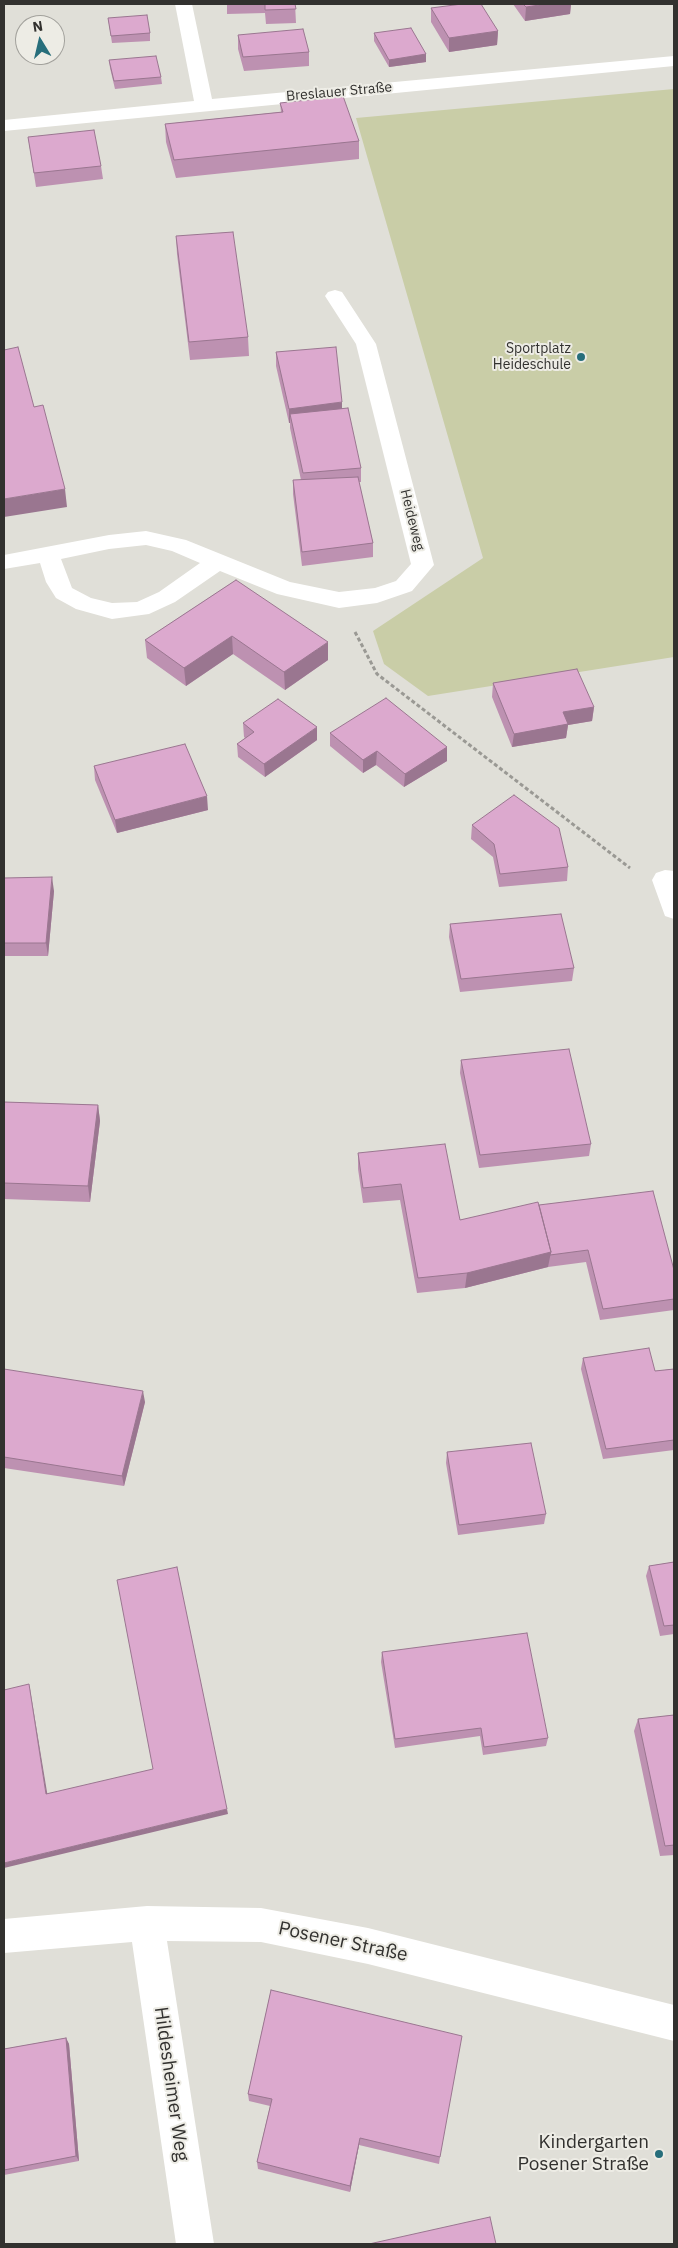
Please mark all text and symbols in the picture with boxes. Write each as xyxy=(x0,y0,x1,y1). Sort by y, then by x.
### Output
north arrow xyxy=(15,15,65,65)
text: N xyxy=(31,16,44,36)
street label: Breslauer Straße xyxy=(285,79,393,105)
place label: Sportplatz Heideschule xyxy=(493,341,571,374)
marker: Sportplatz Heideschule xyxy=(575,351,587,363)
street label: Heideweg xyxy=(396,488,428,552)
street label: Posener Straße xyxy=(276,1917,410,1967)
street label: Hildesheimer Weg xyxy=(149,2005,193,2163)
place label: Kindergarten Posener Straße xyxy=(518,2132,649,2176)
marker: Kindergarten Posener Straße xyxy=(653,2148,665,2160)

